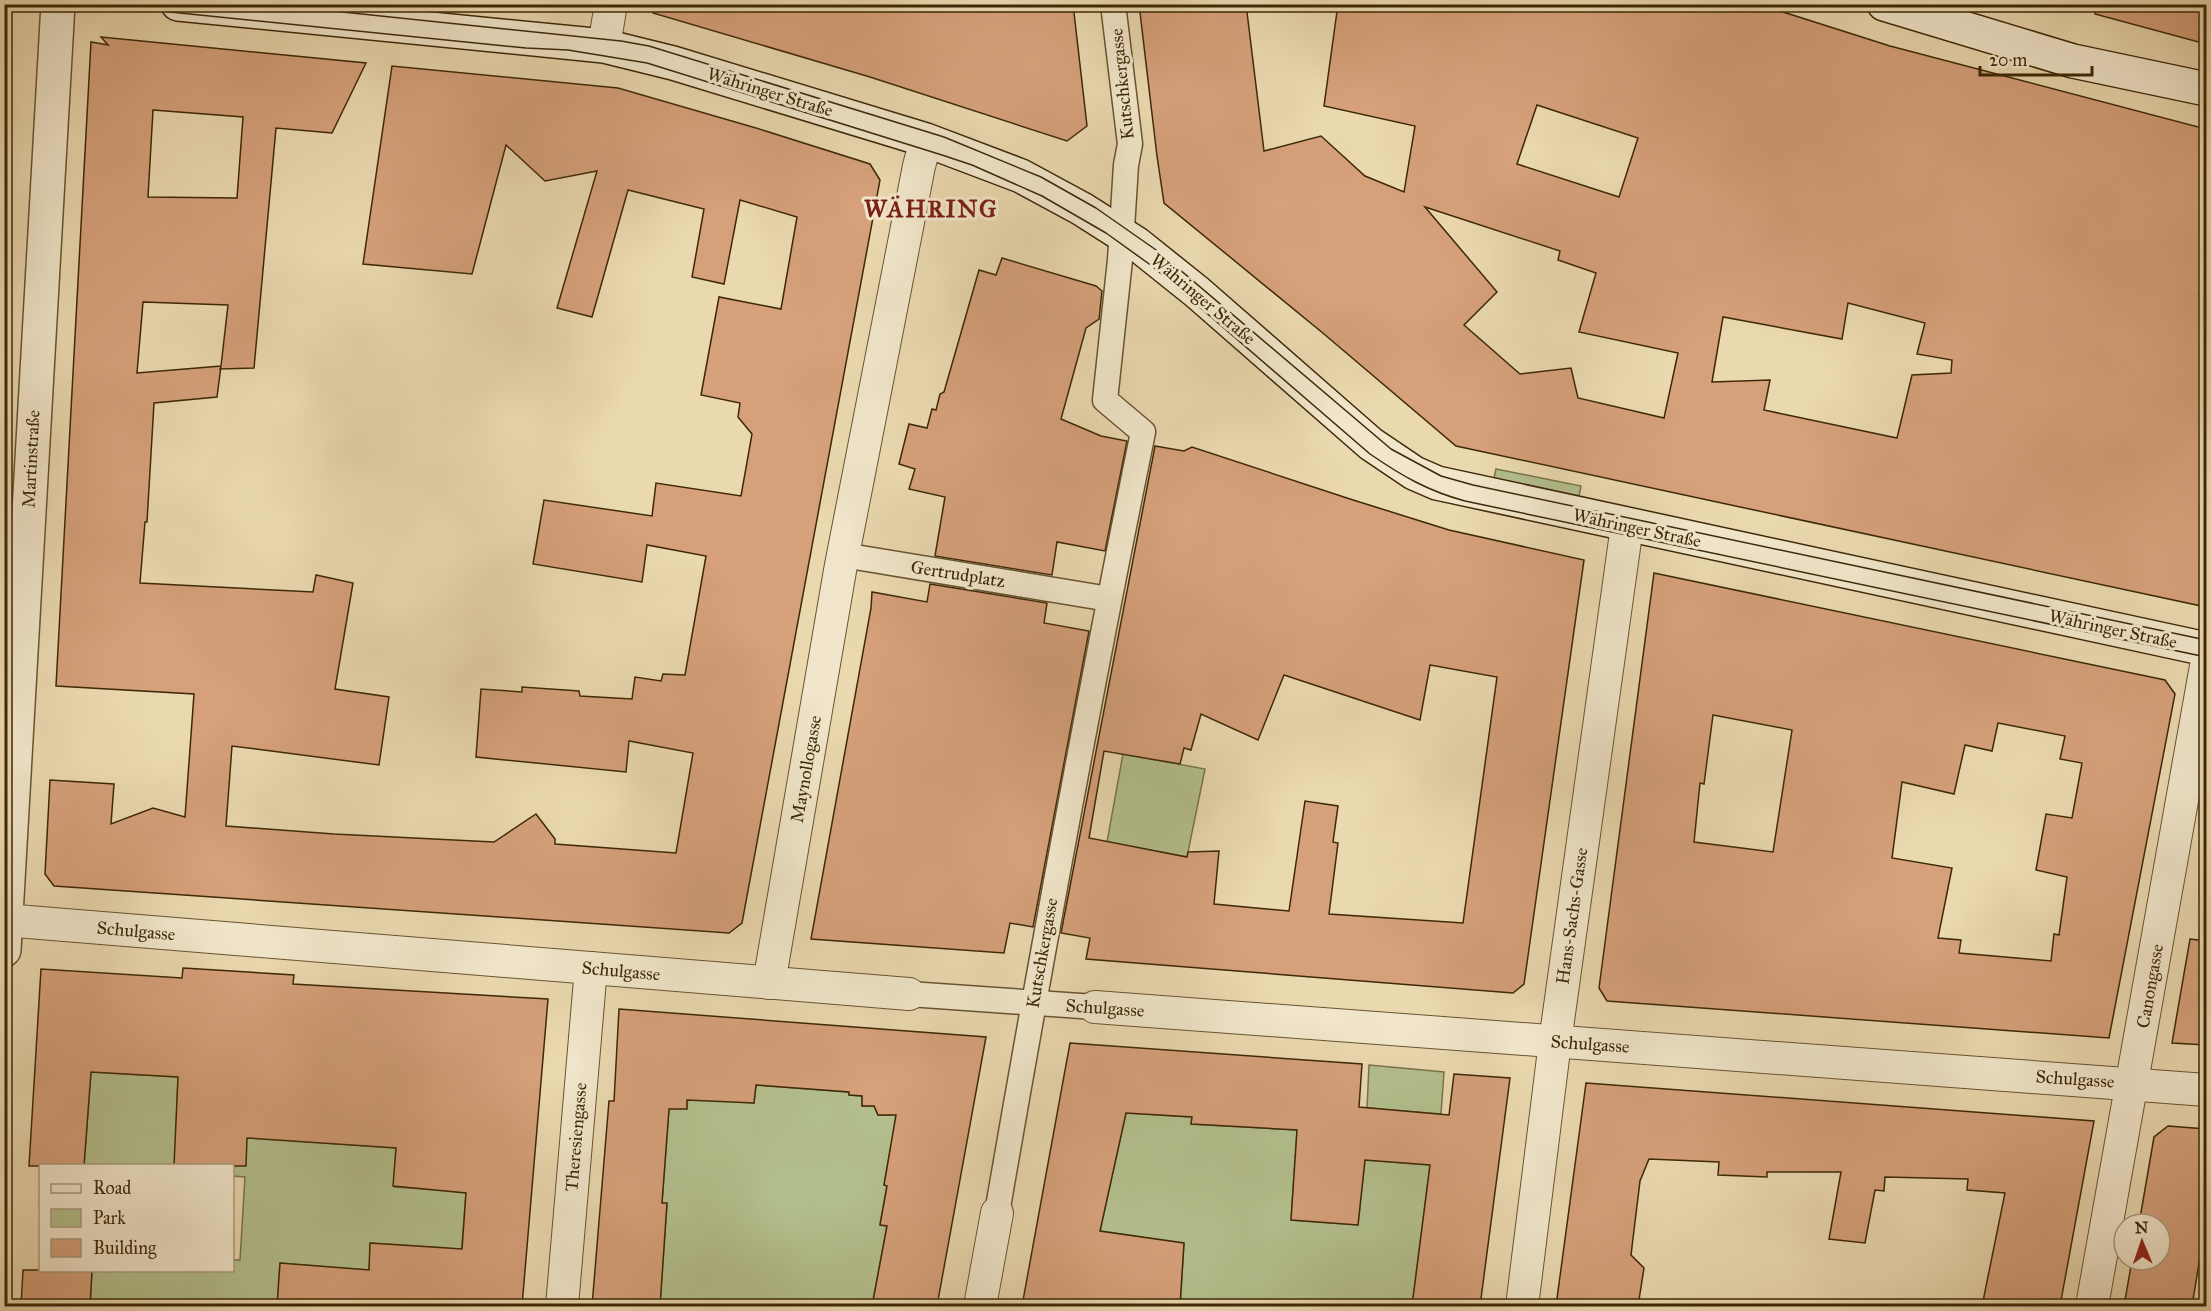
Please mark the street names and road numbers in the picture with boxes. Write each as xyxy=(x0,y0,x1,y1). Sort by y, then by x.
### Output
street label: Kutschkergasse xyxy=(1105,27,1140,141)
street label: Währinger Straße xyxy=(704,62,836,123)
street label: Währinger Straße xyxy=(1145,249,1260,350)
street label: Martinstraße xyxy=(17,409,45,509)
street label: Währinger Straße xyxy=(1571,504,1703,553)
street label: Gertrudplatz xyxy=(909,556,1007,592)
street label: Währinger Straße xyxy=(2047,605,2179,654)
street label: Maynollogasse xyxy=(786,714,827,825)
street label: Hans-Sachs-Gasse xyxy=(1552,846,1592,986)
street label: Kutschkergasse xyxy=(1021,896,1064,1010)
street label: Schulgasse xyxy=(96,917,176,946)
street label: Canongasse xyxy=(2132,942,2169,1030)
street label: Schulgasse xyxy=(581,957,661,986)
street label: Schulgasse xyxy=(1065,994,1145,1023)
street label: Schulgasse xyxy=(1550,1030,1630,1059)
street label: Schulgasse xyxy=(2035,1065,2115,1094)
street label: Theresiengasse xyxy=(560,1082,593,1192)

